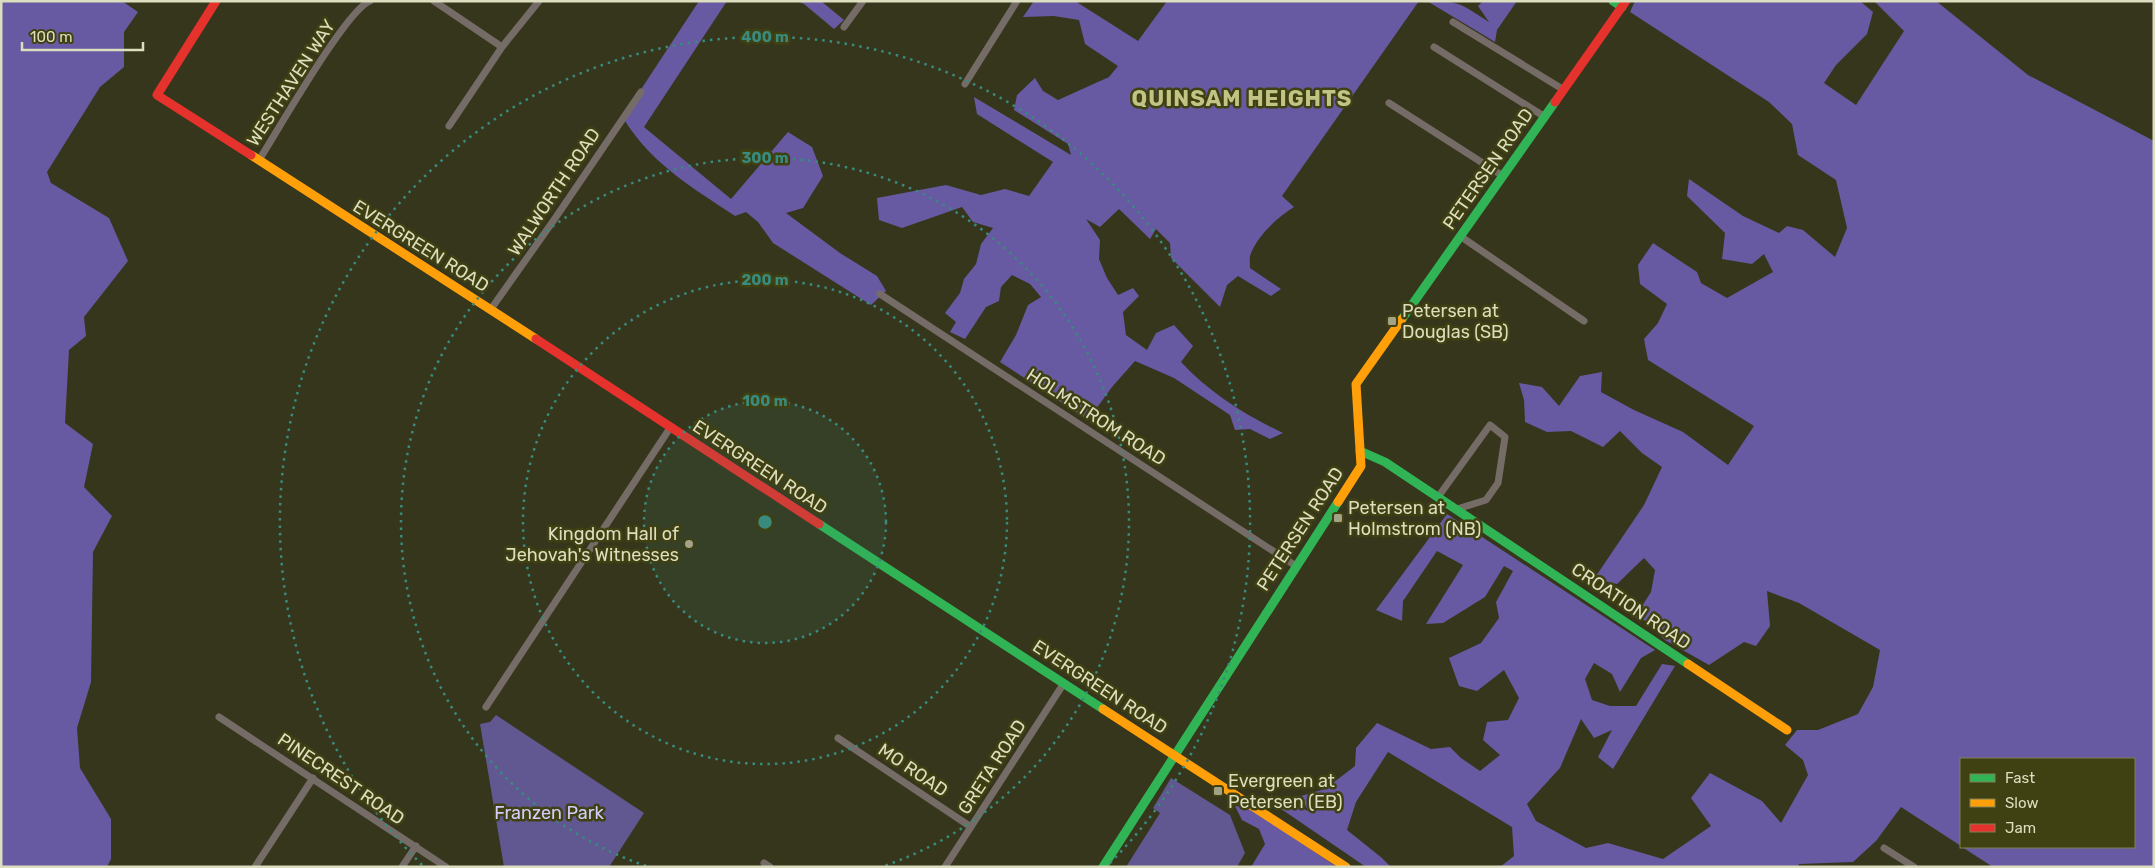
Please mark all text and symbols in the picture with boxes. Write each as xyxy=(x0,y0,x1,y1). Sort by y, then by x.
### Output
street label: WESTHAVEN WAY xyxy=(242,15,340,150)
scale bar xyxy=(22,20,144,52)
text: 100 m xyxy=(30,28,72,46)
text: 400 m xyxy=(741,28,789,46)
district label: QUINSAM HEIGHTS xyxy=(1132,85,1352,112)
street label: PETERSEN ROAD xyxy=(1438,104,1538,234)
street label: WALWORTH ROAD xyxy=(503,124,605,260)
text: 300 m xyxy=(741,149,789,167)
street label: EVERGREEN ROAD xyxy=(349,195,493,297)
text: 200 m xyxy=(741,271,789,289)
place label: Petersen at Douglas (SB) xyxy=(1402,300,1509,343)
marker: Petersen at Douglas (SB) xyxy=(1386,315,1398,327)
street label: HOLMSTROM ROAD xyxy=(1022,364,1170,470)
text: 100 m xyxy=(743,392,787,410)
street label: EVERGREEN ROAD xyxy=(689,415,831,519)
street label: PETERSEN ROAD xyxy=(1252,463,1348,595)
place label: Petersen at Holmstrom (NB) xyxy=(1348,497,1481,540)
marker: Petersen at Holmstrom (NB) xyxy=(1332,512,1344,524)
centre of rings xyxy=(756,513,774,531)
place label: Kingdom Hall of Jehovah's Witnesses xyxy=(505,523,679,566)
marker: Kingdom Hall of Jehovah's Witnesses xyxy=(683,538,695,550)
street label: CROATION ROAD xyxy=(1567,558,1695,654)
street label: EVERGREEN ROAD xyxy=(1029,635,1171,739)
street label: GRETA ROAD xyxy=(953,716,1031,818)
street label: PINECREST ROAD xyxy=(273,728,409,830)
street label: MO ROAD xyxy=(874,739,952,801)
legend xyxy=(1960,758,2135,848)
text: Fast xyxy=(2005,769,2035,787)
place label: Evergreen at Petersen (EB) xyxy=(1228,770,1343,813)
marker: Evergreen at Petersen (EB) xyxy=(1212,785,1224,797)
text: Slow xyxy=(2005,794,2038,812)
park label: Franzen Park xyxy=(494,802,605,824)
text: Jam xyxy=(2005,819,2036,837)

